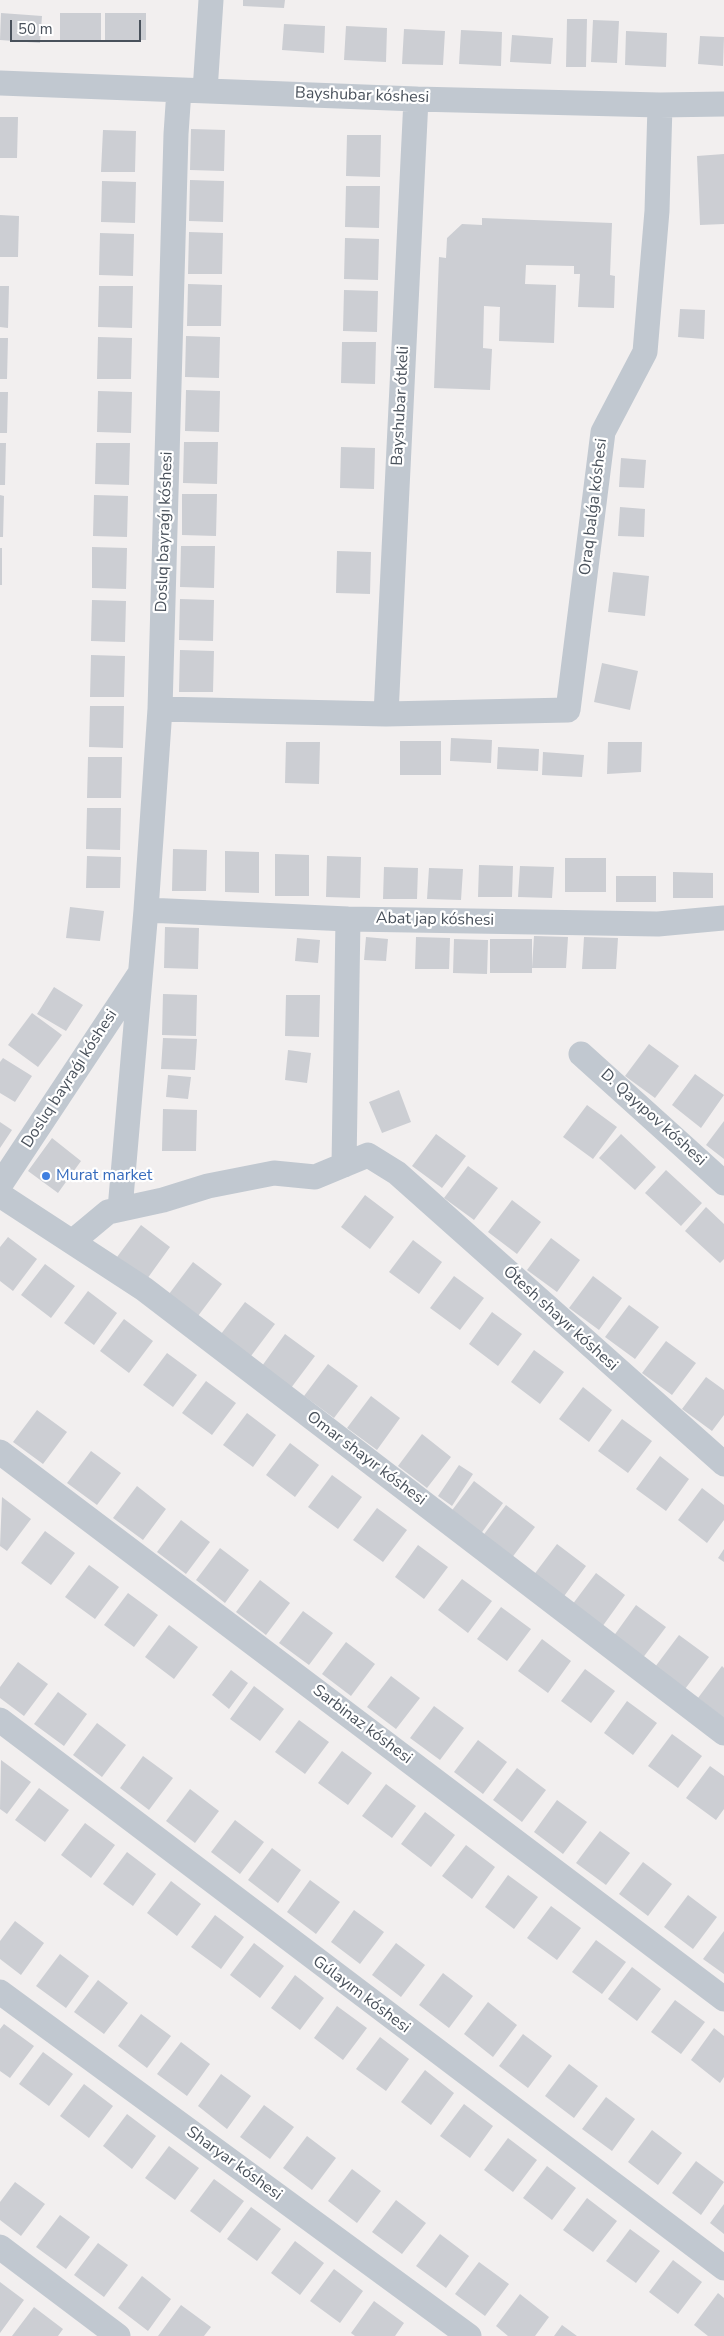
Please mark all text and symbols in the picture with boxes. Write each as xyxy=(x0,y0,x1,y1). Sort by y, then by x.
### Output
scale bar xyxy=(12,10,144,42)
text: 50 m xyxy=(18,19,53,39)
street label: Bayshubar kóshesi xyxy=(295,84,429,108)
street label: Bayshubar ótkeli xyxy=(388,346,414,466)
street label: Oraq balǵa kóshesi xyxy=(576,438,612,576)
street label: Doslıq bayraǵı kóshesi xyxy=(153,451,177,613)
street label: Abat jap kóshesi xyxy=(376,909,494,931)
street label: Doslıq bayraǵı kóshesi xyxy=(18,1006,122,1152)
street label: D. Qayıpov kóshesi xyxy=(596,1066,710,1170)
place label: Murat market xyxy=(56,1166,152,1186)
marker: Murat market xyxy=(40,1170,52,1182)
street label: Ótesh shayır kóshesi xyxy=(499,1262,621,1376)
street label: Omar shayır kóshesi xyxy=(302,1408,430,1510)
street label: Sarbinaz kóshesi xyxy=(308,1681,416,1769)
street label: Gúlayım kóshesi xyxy=(309,1952,413,2038)
street label: Sharyar kóshesi xyxy=(182,2123,286,2205)

